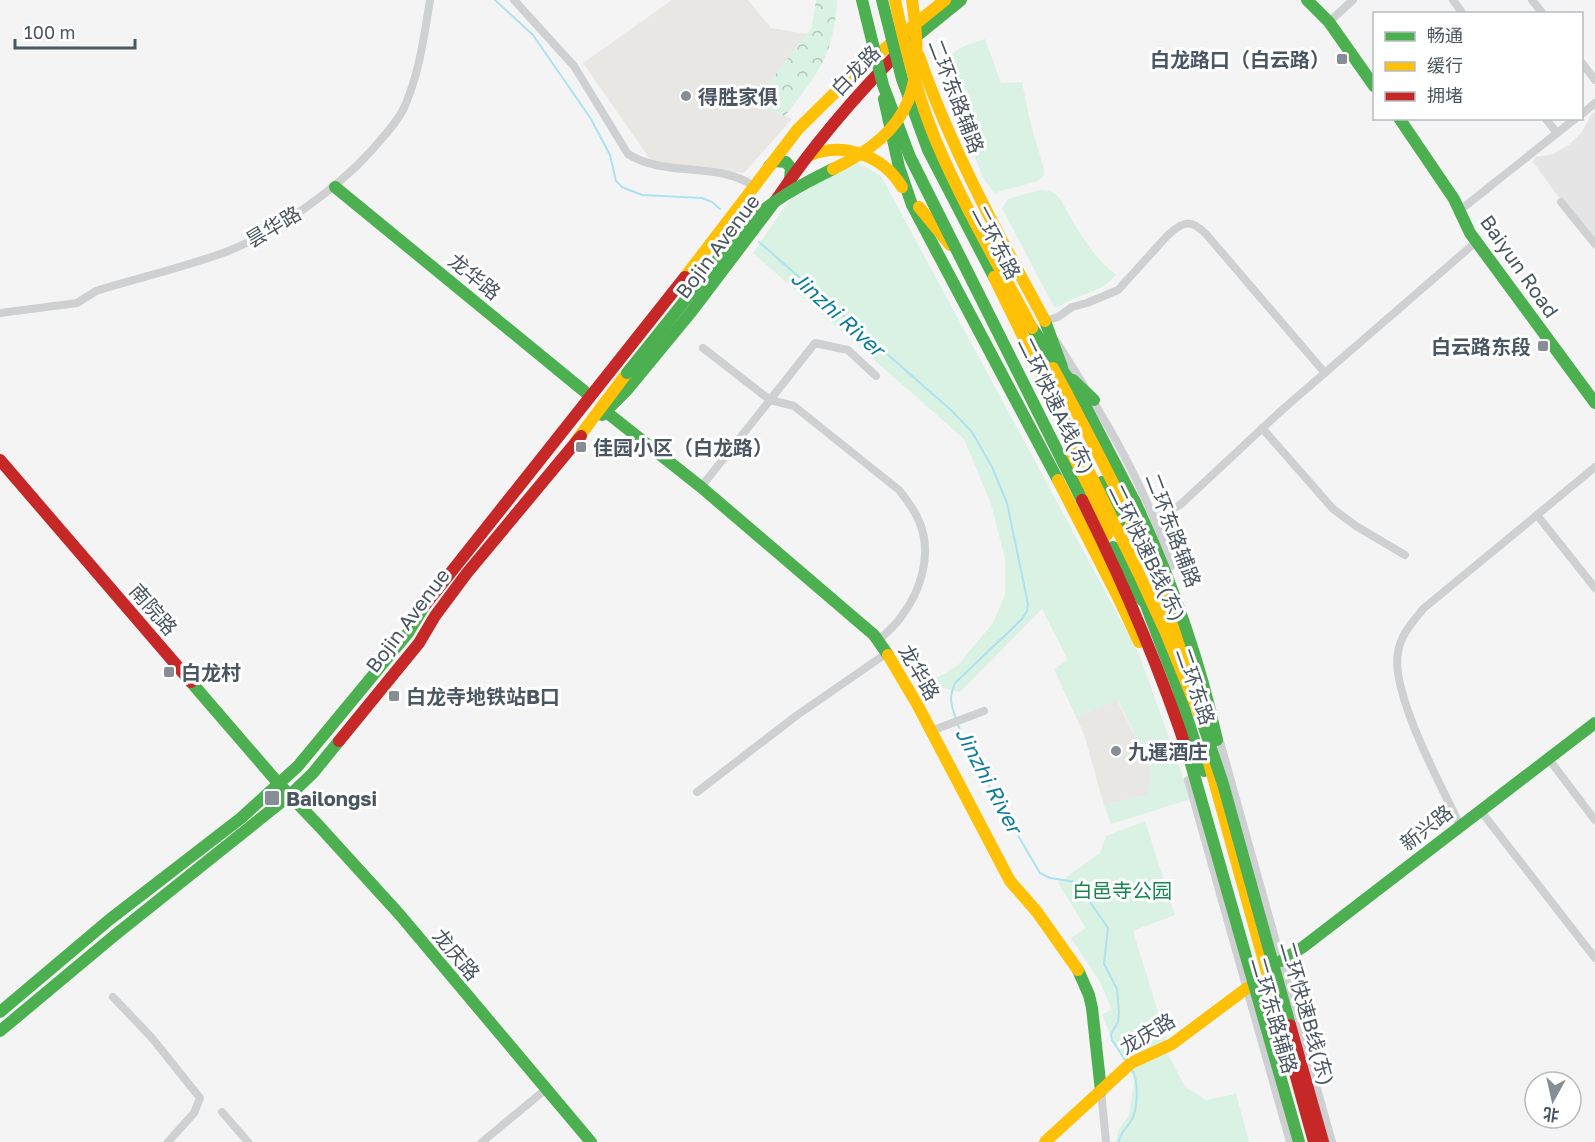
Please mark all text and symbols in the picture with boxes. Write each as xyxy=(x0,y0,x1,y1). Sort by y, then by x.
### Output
scale bar xyxy=(15,12,135,50)
legend xyxy=(1373,12,1583,120)
text: 100 m xyxy=(24,21,75,43)
text: 畅通 xyxy=(1427,24,1463,46)
street label: 二环东路辅路 xyxy=(924,36,990,156)
street label: 白龙路 xyxy=(826,40,884,100)
place label: 白龙路口（白云路） xyxy=(1150,47,1330,71)
marker: 白龙路口（白云路） xyxy=(1335,52,1349,66)
text: 缓行 xyxy=(1427,54,1463,76)
place label: 得胜家俱 xyxy=(698,84,778,108)
text: 拥堵 xyxy=(1427,84,1463,106)
marker: 得胜家俱 xyxy=(679,89,693,103)
street label: Bojin Avenue xyxy=(670,189,764,303)
street label: 昙华路 xyxy=(241,200,305,252)
street label: 二环东路 xyxy=(968,201,1026,283)
street label: Baiyun Road xyxy=(1476,210,1564,322)
street label: 龙华路 xyxy=(444,248,506,304)
water label: Jinzhi River xyxy=(786,264,892,363)
street label: 二环快速A线(东) xyxy=(1014,333,1100,477)
place label: 白云路东段 xyxy=(1431,334,1531,358)
marker: 白云路东段 xyxy=(1536,339,1550,353)
place label: 佳园小区（白龙路） xyxy=(593,435,773,459)
marker: 佳园小区（白龙路） xyxy=(574,440,588,454)
street label: 二环东路辅路 xyxy=(1141,470,1207,590)
street label: 二环快速B线(东) xyxy=(1105,480,1191,624)
street label: Bojin Avenue xyxy=(360,563,454,677)
street label: 南院路 xyxy=(125,578,183,640)
street label: 龙华路 xyxy=(895,640,945,704)
street label: 二环东路 xyxy=(1172,644,1220,728)
place label: 白龙村 xyxy=(181,660,241,684)
marker: 白龙村 xyxy=(162,665,176,679)
place label: 白龙寺地铁站B口 xyxy=(406,684,560,708)
marker: 白龙寺地铁站B口 xyxy=(387,689,401,703)
water label: Jinzhi River xyxy=(950,723,1029,840)
place label: 九暹酒庄 xyxy=(1128,739,1208,763)
marker: 九暹酒庄 xyxy=(1109,744,1123,758)
place label: Bailongsi xyxy=(286,786,377,810)
marker: Bailongsi xyxy=(263,789,281,807)
street label: 新兴路 xyxy=(1395,799,1457,855)
park label: 白邑寺公园 xyxy=(1072,878,1172,902)
street label: 龙庆路 xyxy=(429,923,485,985)
street label: 二环快速B线(东) xyxy=(1276,938,1340,1088)
street label: 二环东路辅路 xyxy=(1247,954,1303,1076)
street label: 龙庆路 xyxy=(1115,1007,1179,1059)
north arrow xyxy=(1523,1070,1583,1130)
text: 北 xyxy=(1542,1104,1560,1126)

